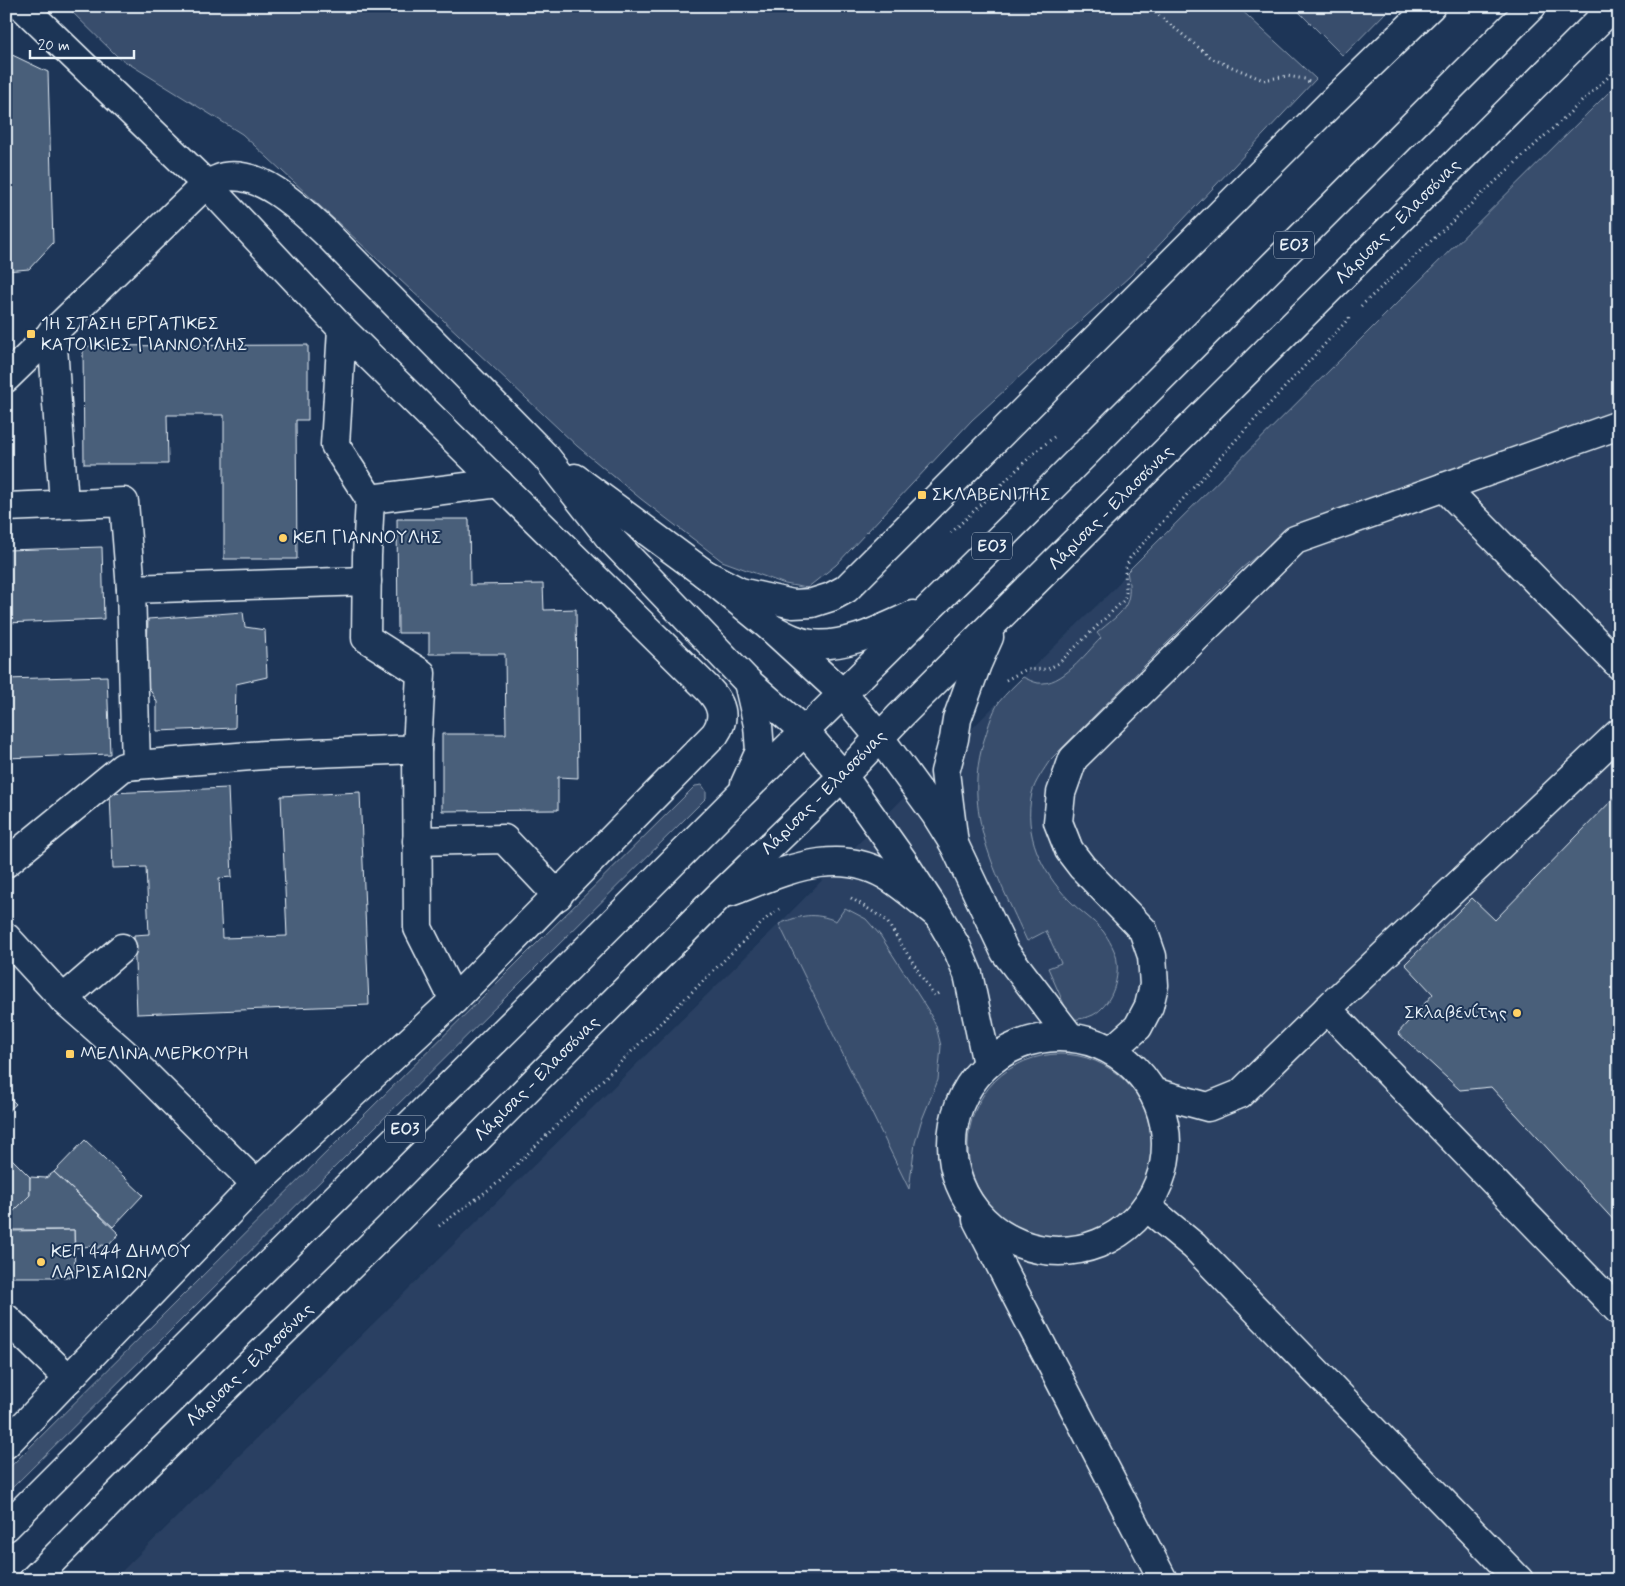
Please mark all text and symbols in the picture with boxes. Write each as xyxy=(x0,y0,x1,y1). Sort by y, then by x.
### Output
scale bar xyxy=(30,28,134,60)
text: 20 m xyxy=(38,36,70,56)
street label: Λάρισας - Ελασσόνας xyxy=(1330,154,1466,290)
road number: ΕΟ3 xyxy=(1274,232,1314,258)
place label: 1Η ΣΤΑΣΗ ΕΡΓΑΤΙΚΕΣ ΚΑΤΟΙΚΙΕΣ ΓΙΑΝΝΟΥΛΗΣ xyxy=(41,312,248,357)
marker: 1Η ΣΤΑΣΗ ΕΡΓΑΤΙΚΕΣ ΚΑΤΟΙΚΙΕΣ ΓΙΑΝΝΟΥΛΗΣ xyxy=(25,328,37,340)
street label: Λάρισας - Ελασσόνας xyxy=(1043,440,1179,576)
place label: ΣΚΛΑΒΕΝΙΤΗΣ xyxy=(932,483,1051,507)
marker: ΣΚΛΑΒΕΝΙΤΗΣ xyxy=(916,489,928,501)
place label: ΚΕΠ ΓΙΑΝΝΟΥΛΗΣ xyxy=(293,526,442,550)
marker: ΚΕΠ ΓΙΑΝΝΟΥΛΗΣ xyxy=(277,532,289,544)
road number: ΕΟ3 xyxy=(972,532,1012,560)
street label: Λάρισας - Ελασσόνας xyxy=(756,725,892,861)
place label: Σκλαβενίτης xyxy=(1404,1001,1507,1025)
marker: Σκλαβενίτης xyxy=(1511,1007,1523,1019)
street label: Λάρισας - Ελασσόνας xyxy=(469,1011,605,1147)
place label: ΜΕΛΙΝΑ ΜΕΡΚΟΥΡΗ xyxy=(80,1042,249,1066)
marker: ΜΕΛΙΝΑ ΜΕΡΚΟΥΡΗ xyxy=(64,1048,76,1060)
road number: ΕΟ3 xyxy=(385,1116,425,1142)
place label: ΚΕΠ 444 ΔΗΜΟΥ ΛΑΡΙΣΑΙΩΝ xyxy=(51,1240,191,1285)
marker: ΚΕΠ 444 ΔΗΜΟΥ ΛΑΡΙΣΑΙΩΝ xyxy=(35,1256,47,1268)
street label: Λάρισας - Ελασσόνας xyxy=(181,1298,319,1432)

